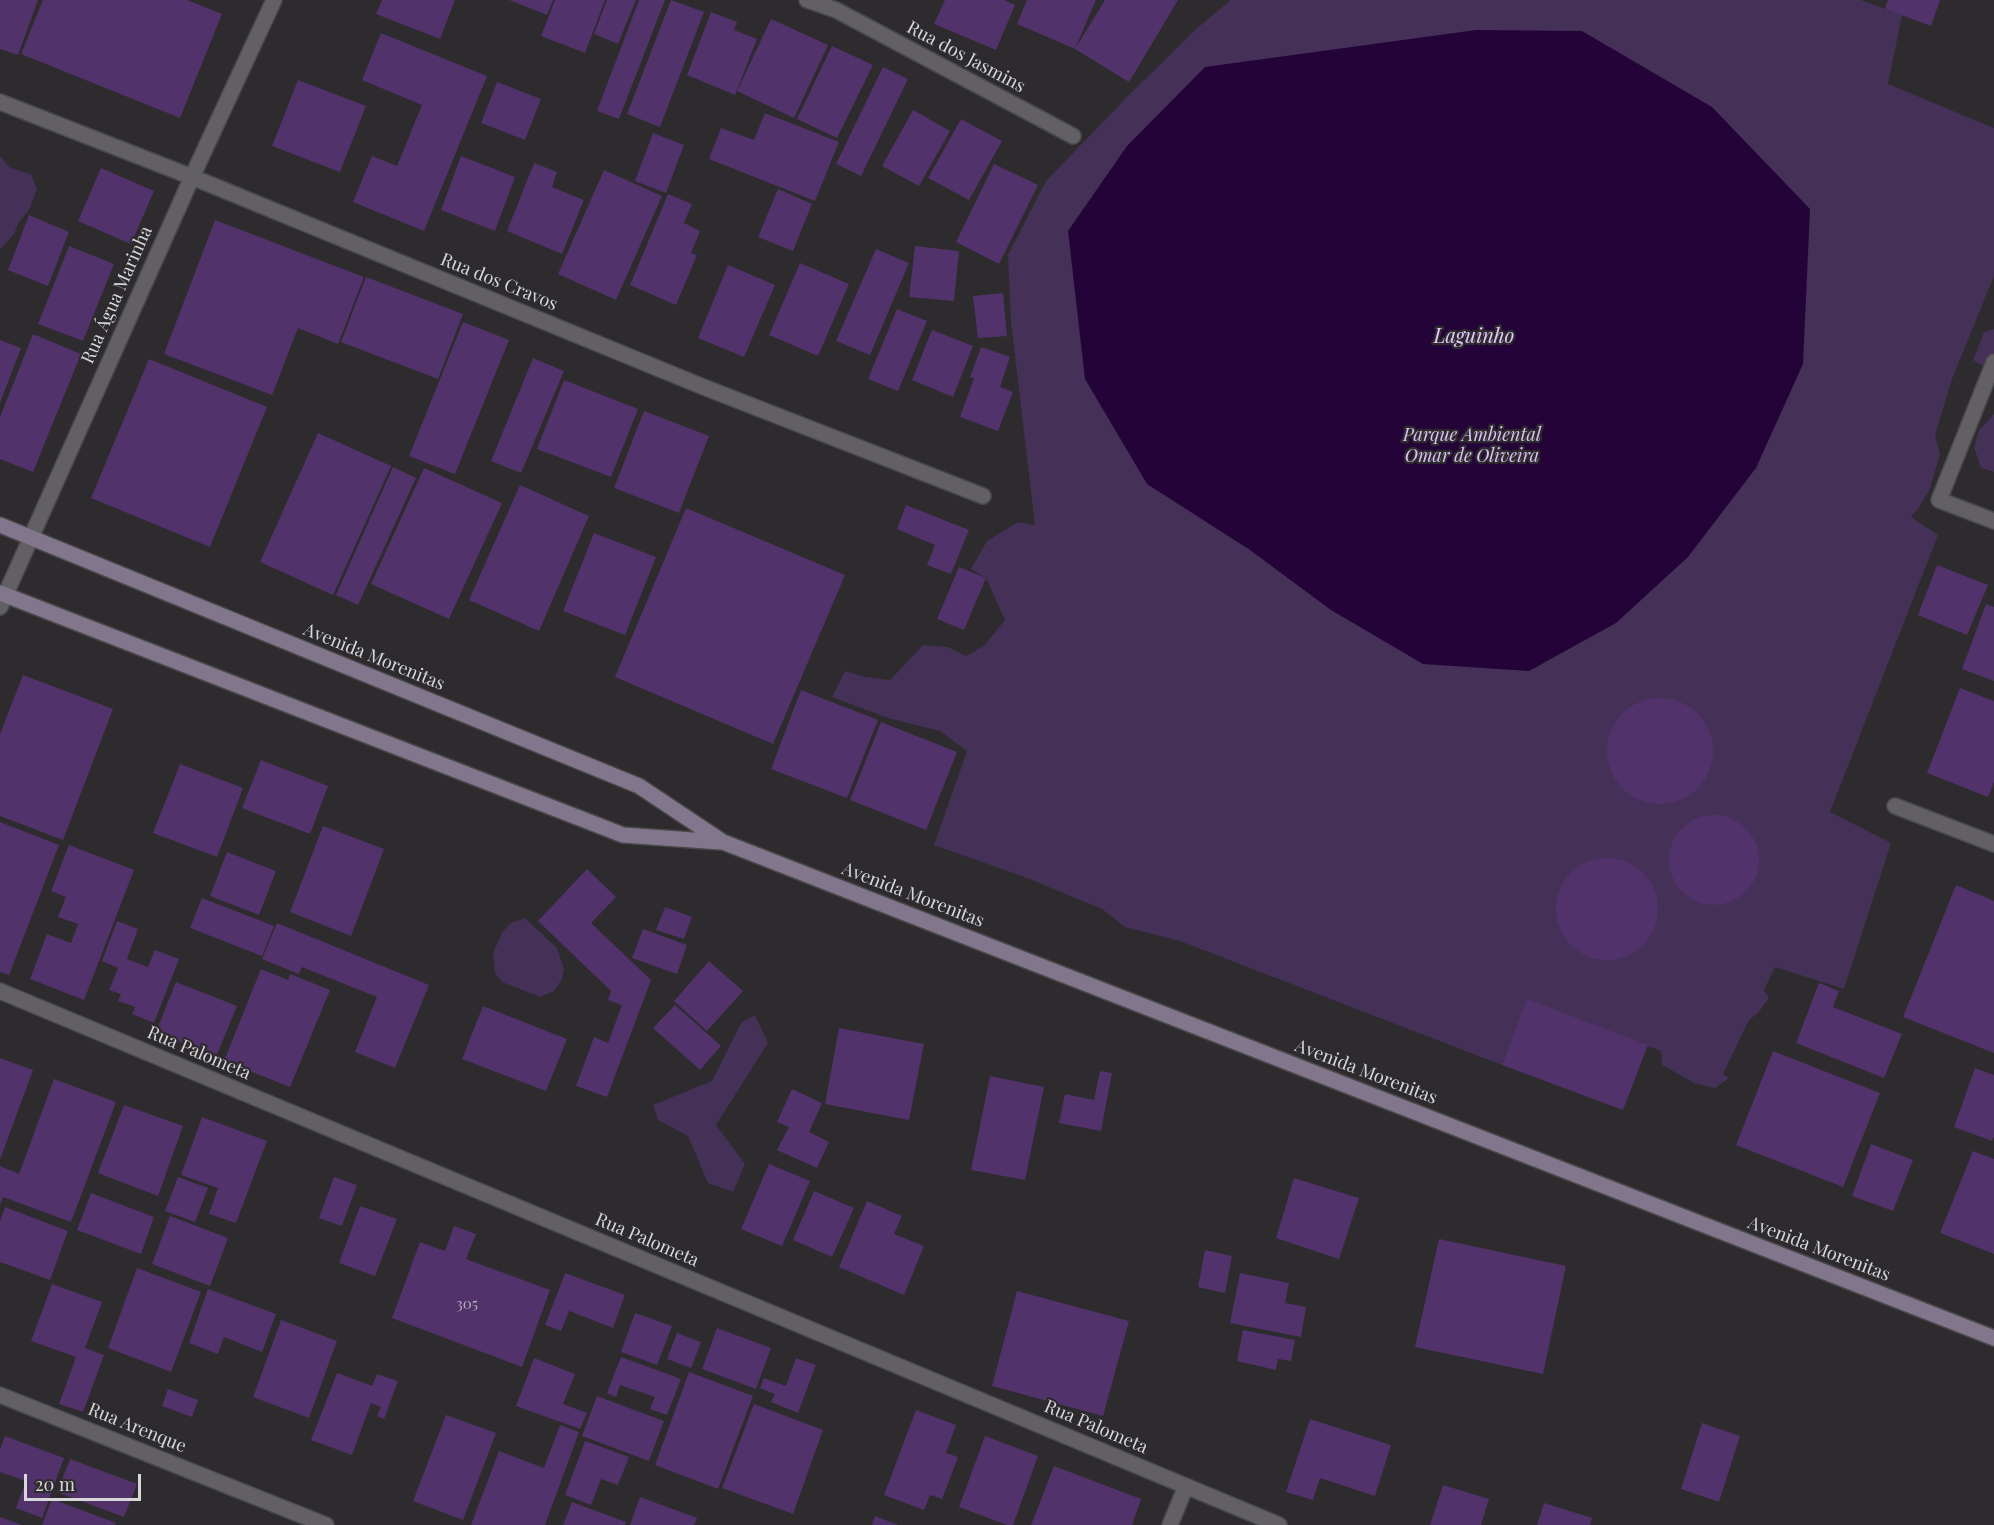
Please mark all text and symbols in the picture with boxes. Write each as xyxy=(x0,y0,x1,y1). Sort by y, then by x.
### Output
street label: Rua dos Jasmins xyxy=(903,17,1029,97)
street label: Rua Água Marinha xyxy=(77,223,157,367)
street label: Rua dos Cravos xyxy=(437,249,561,315)
water label: Laguinho xyxy=(1434,325,1514,349)
park label: Parque Ambiental Omar de Oliveira xyxy=(1403,424,1541,466)
street label: Avenida Morenitas xyxy=(300,619,448,695)
street label: Avenida Morenitas xyxy=(839,858,987,932)
street label: Rua Palometa xyxy=(144,1022,254,1084)
street label: Avenida Morenitas xyxy=(1292,1035,1440,1109)
street label: Rua Palometa xyxy=(592,1209,702,1271)
street label: Avenida Morenitas xyxy=(1745,1212,1893,1286)
house number: 305 xyxy=(456,1295,478,1313)
street label: Rua Palometa xyxy=(1041,1396,1151,1458)
street label: Rua Arenque xyxy=(85,1398,189,1458)
scale bar xyxy=(27,1462,144,1500)
text: 20 m xyxy=(35,1472,75,1496)

